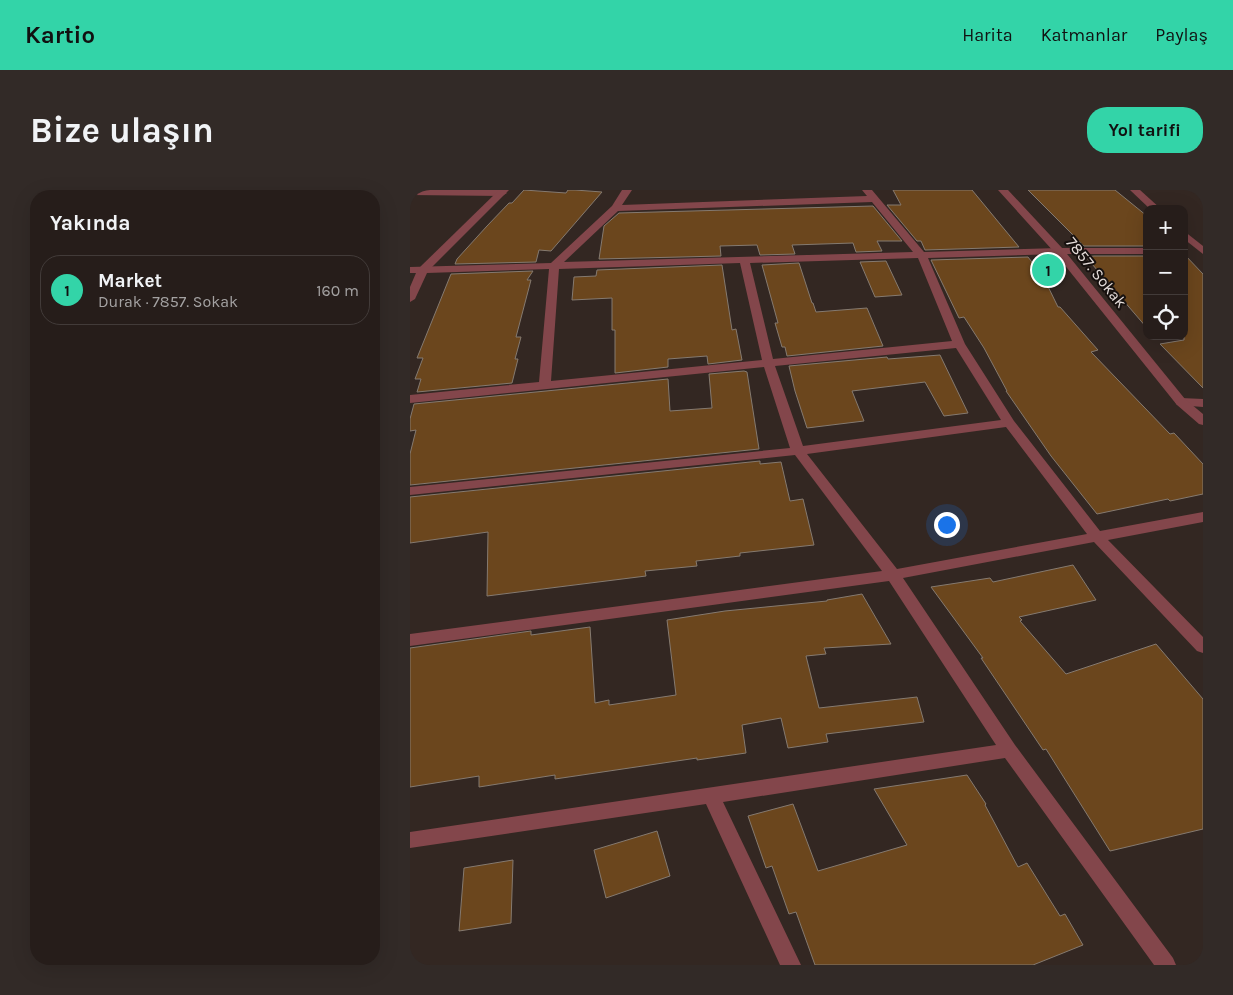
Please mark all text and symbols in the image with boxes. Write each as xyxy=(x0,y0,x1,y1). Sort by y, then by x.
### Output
text: Kartio xyxy=(25,21,95,49)
text: Harita xyxy=(962,24,1013,46)
text: Katmanlar xyxy=(1041,24,1127,46)
text: Paylaş xyxy=(1155,24,1208,46)
button: Yol tarifi xyxy=(1087,107,1203,153)
text: Bize ulaşın xyxy=(30,110,214,151)
map controls xyxy=(1143,205,1188,340)
button: + xyxy=(1143,205,1188,250)
text: Yakında xyxy=(50,211,131,235)
street label: 7857. Sokak xyxy=(1062,233,1131,312)
button: − xyxy=(1143,250,1188,295)
pin: 1 xyxy=(1032,251,1064,289)
text: Market xyxy=(98,270,162,292)
text: 1 xyxy=(64,281,70,300)
text: 160 m xyxy=(316,281,359,300)
text: Durak · 7857. Sokak xyxy=(98,292,238,311)
button: locate xyxy=(1143,295,1188,340)
your location xyxy=(934,512,960,538)

